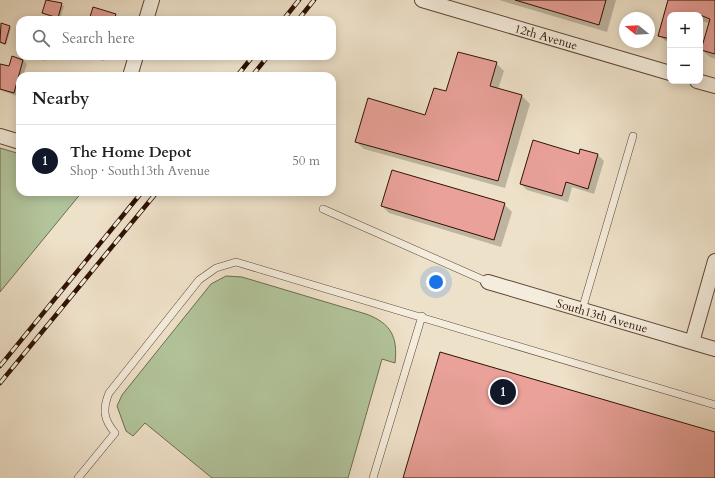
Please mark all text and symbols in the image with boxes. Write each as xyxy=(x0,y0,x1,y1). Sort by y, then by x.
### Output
north arrow xyxy=(619,12,655,48)
map controls xyxy=(667,12,703,84)
button: + xyxy=(667,12,703,48)
search box xyxy=(16,16,336,60)
street label: 12th Avenue xyxy=(513,20,579,54)
icon: search xyxy=(30,27,52,49)
text: Search here xyxy=(62,28,135,48)
button: − xyxy=(667,48,703,84)
text: Nearby xyxy=(32,87,89,110)
text: The Home Depot xyxy=(70,142,191,162)
text: 1 xyxy=(42,152,48,170)
text: 50 m xyxy=(292,152,320,170)
text: Shop · South13th Avenue xyxy=(70,162,210,180)
your location xyxy=(426,272,446,292)
street label: South13th Avenue xyxy=(554,295,650,337)
pin: 1 xyxy=(490,377,516,407)

